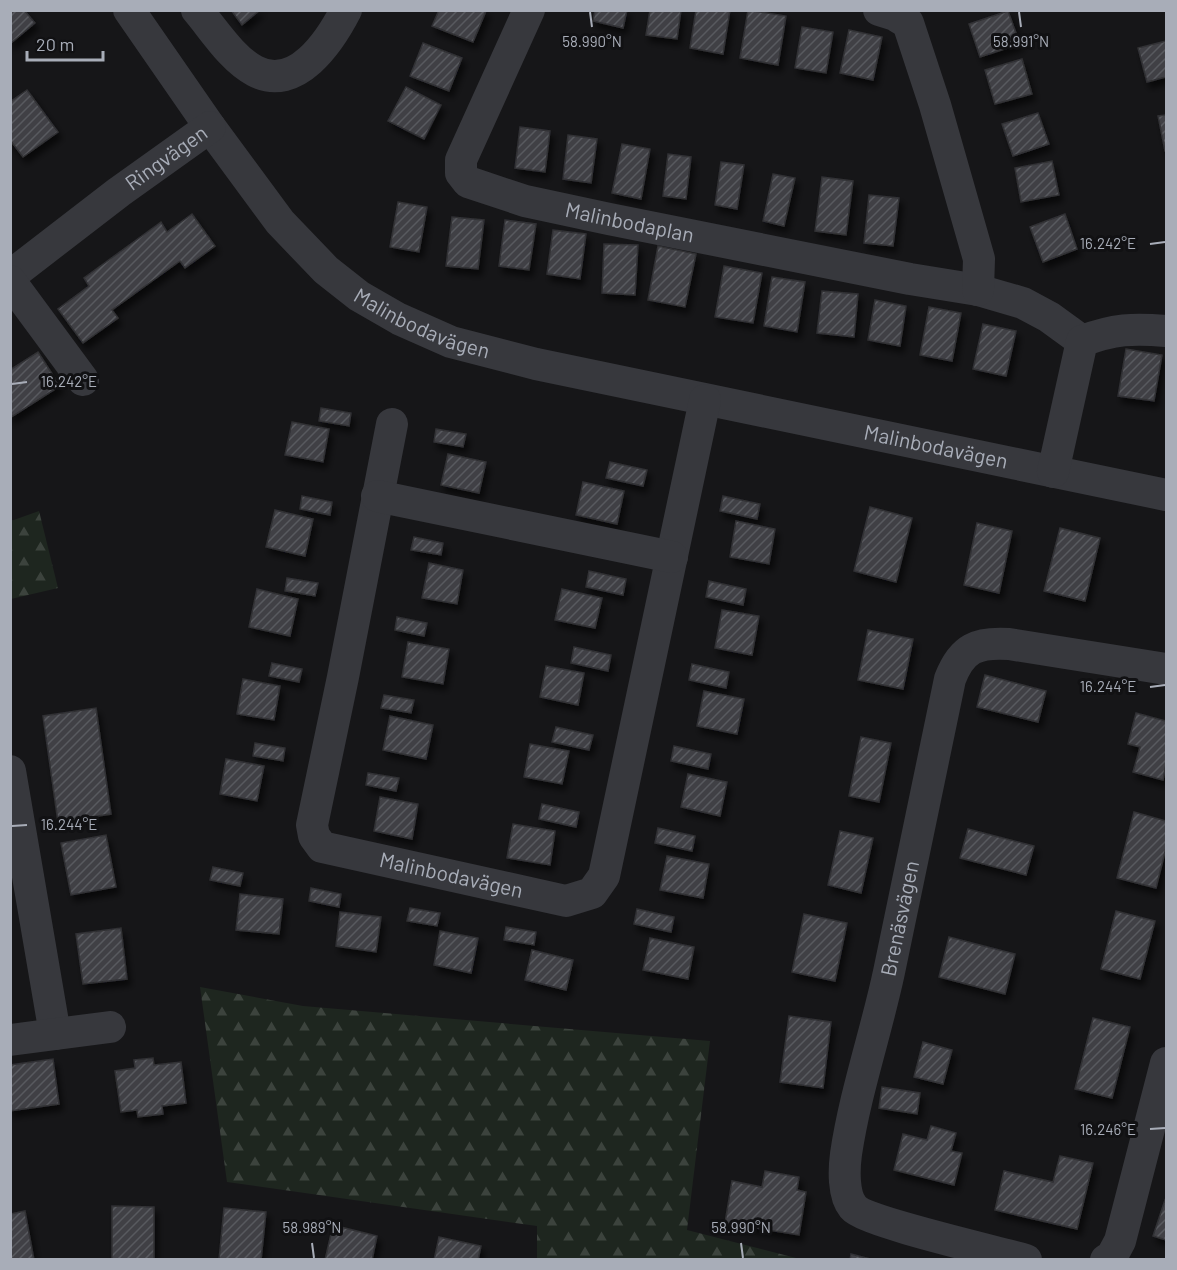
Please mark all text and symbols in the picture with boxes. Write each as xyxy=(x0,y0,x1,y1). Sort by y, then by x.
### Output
scale bar xyxy=(27,24,104,62)
text: 58.990°N xyxy=(562,32,622,50)
text: 58.991°N xyxy=(993,32,1049,50)
text: 20 m xyxy=(36,33,74,55)
street label: Ringvägen xyxy=(120,119,212,195)
street label: Malinbodaplan xyxy=(563,196,696,247)
text: 16.242°E xyxy=(1080,234,1136,252)
street label: Malinbodavägen xyxy=(350,282,493,363)
text: 16.242°E xyxy=(41,372,97,390)
street label: Malinbodavägen xyxy=(862,419,1010,473)
text: 16.244°E xyxy=(1080,677,1136,695)
text: 16.244°E xyxy=(41,815,97,833)
street label: Malinbodavägen xyxy=(377,846,526,902)
street label: Brenäsvägen xyxy=(874,858,923,978)
text: 16.246°E xyxy=(1080,1120,1136,1138)
text: 58.989°N xyxy=(283,1218,342,1236)
text: 58.990°N xyxy=(711,1218,771,1236)

